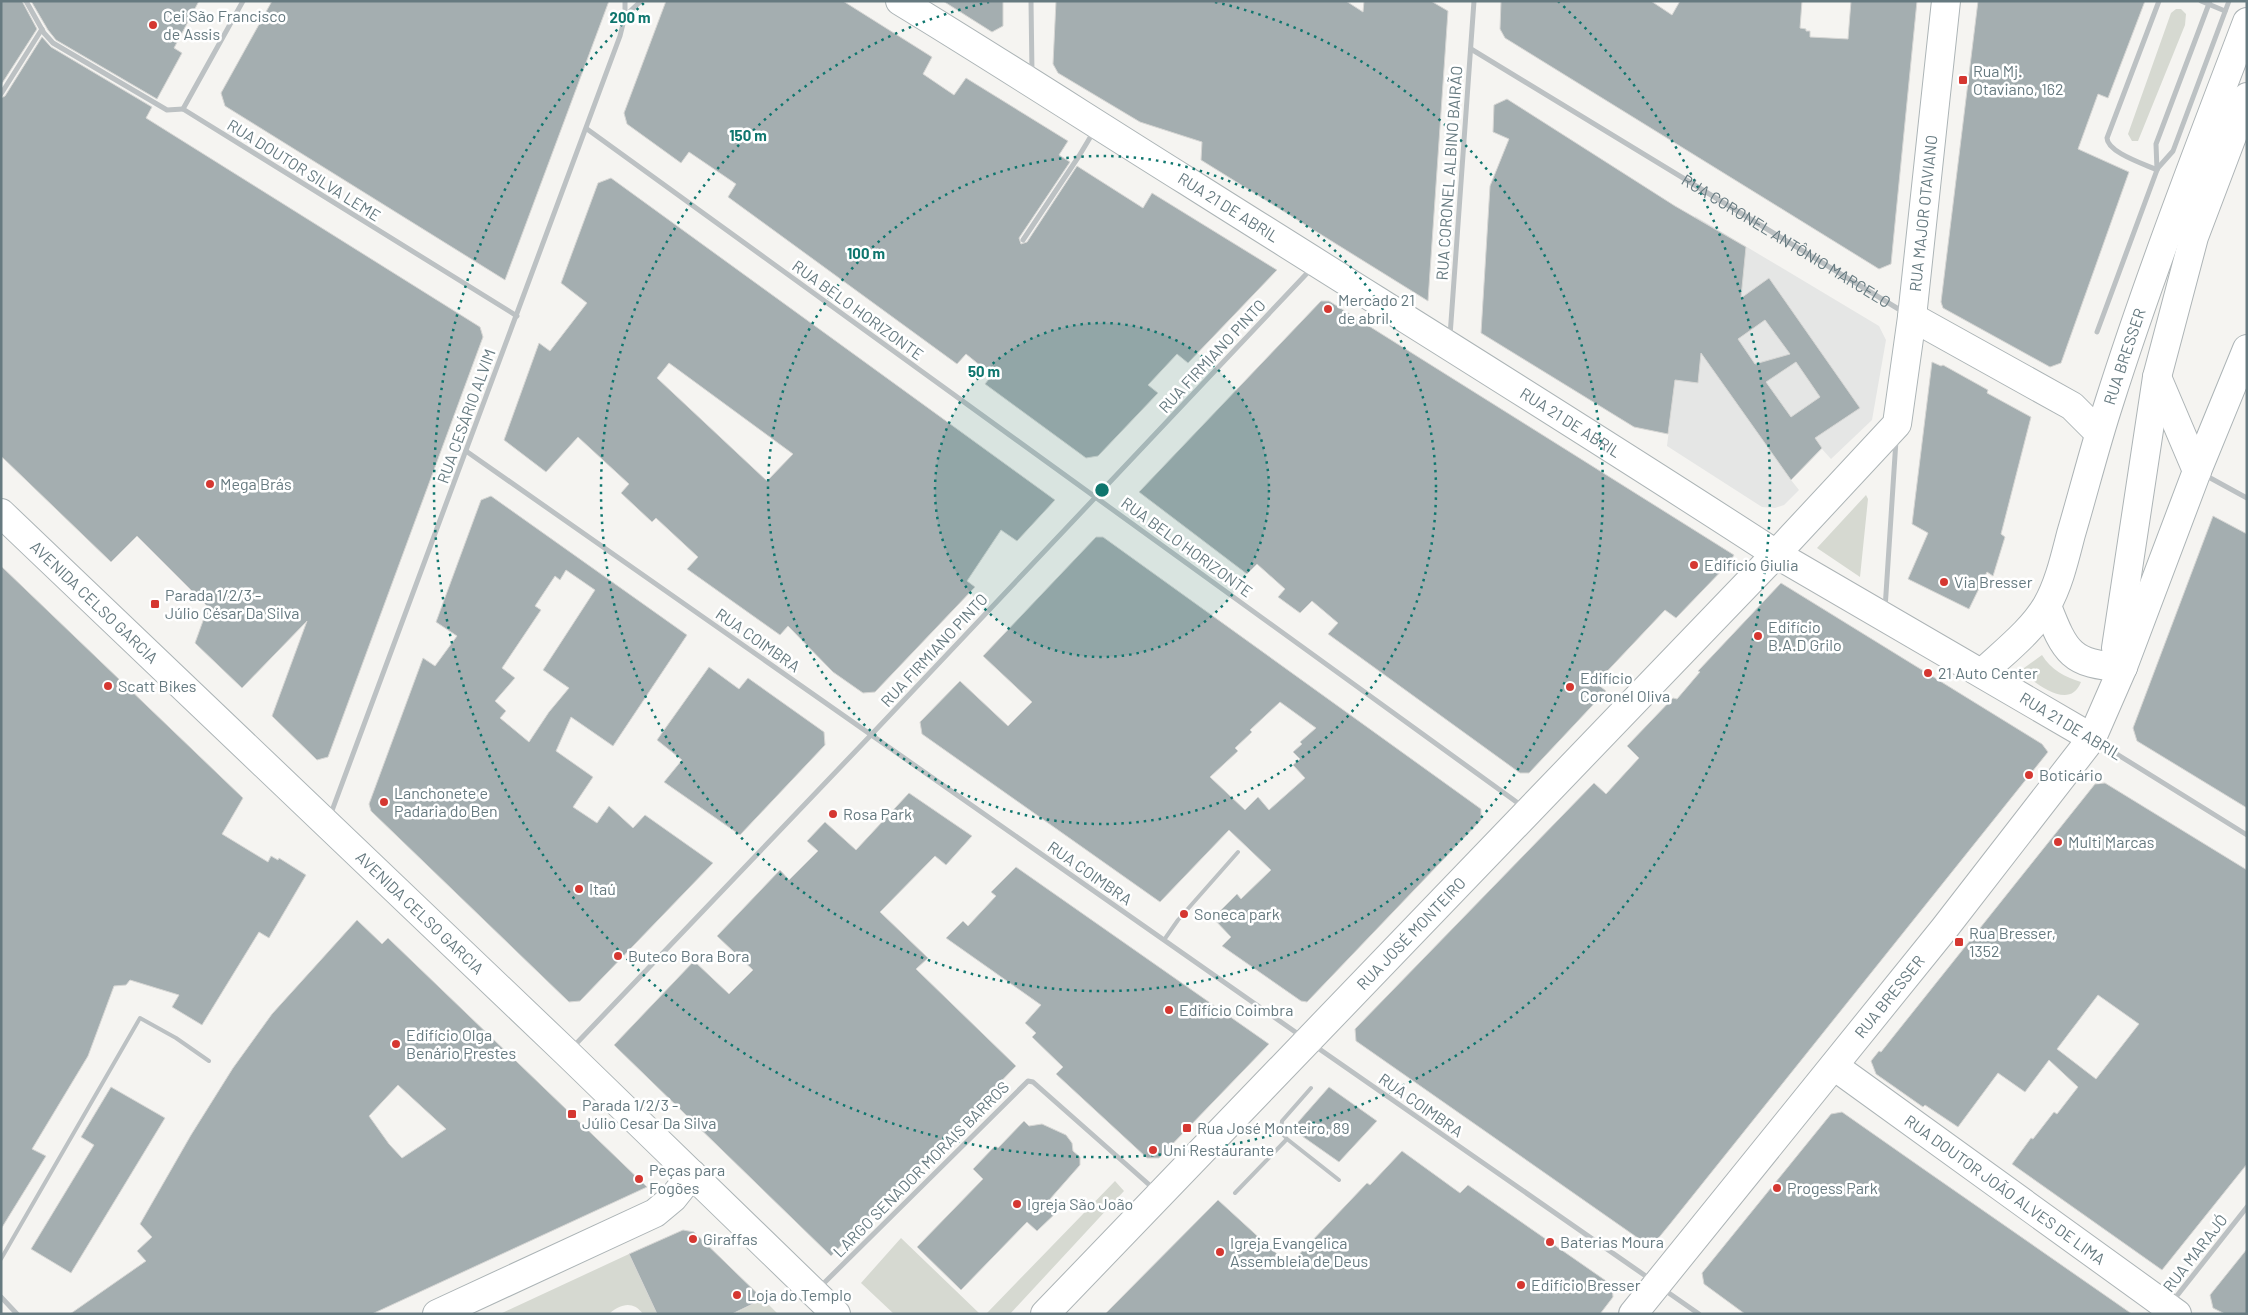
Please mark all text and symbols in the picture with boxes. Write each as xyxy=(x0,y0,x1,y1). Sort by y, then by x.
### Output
place label: Cei São Francisco de Assis xyxy=(163,6,286,43)
text: 200 m xyxy=(609,8,651,26)
marker: Cei São Francisco de Assis xyxy=(147,19,159,31)
place label: Rua Mj. Otaviano, 162 xyxy=(1973,61,2064,98)
street label: RUA CORONEL ALBINO BAIRÃO xyxy=(1432,65,1465,281)
marker: Rua Mj. Otaviano, 162 xyxy=(1957,74,1969,86)
street label: RUA DOUTOR SILVA LEME xyxy=(224,115,384,225)
text: 150 m xyxy=(729,126,767,144)
street label: RUA MAJOR OTAVIANO xyxy=(1905,134,1941,292)
street label: RUA 21 DE ABRIL xyxy=(1175,168,1283,246)
street label: RUA CORONEL ANTÔNIO MARCELO xyxy=(1678,170,1895,311)
text: 100 m xyxy=(847,244,885,262)
street label: RUA BELO HORIZONTE xyxy=(789,256,928,364)
place label: Mercado 21 de abril xyxy=(1338,290,1415,327)
street label: RUA FIRMIANO PINTO xyxy=(1154,295,1269,416)
marker: Mercado 21 de abril xyxy=(1322,303,1334,315)
street label: RUA BRESSER xyxy=(2099,305,2149,407)
street label: RUA CESÁRIO ALVIM xyxy=(432,346,499,486)
text: 50 m xyxy=(968,362,1000,380)
street label: RUA 21 DE ABRIL xyxy=(1517,383,1625,461)
place label: Mega Brás xyxy=(220,474,292,493)
marker: Mega Brás xyxy=(204,478,216,490)
centre of rings xyxy=(1093,481,1111,499)
street label: RUA BELO HORIZONTE xyxy=(1118,493,1257,601)
street label: AVENIDA CELSO GARCIA xyxy=(27,536,163,667)
place label: Edifício Giulia xyxy=(1704,555,1798,574)
marker: Edifício Giulia xyxy=(1688,559,1700,571)
place label: Via Bresser xyxy=(1954,572,2033,591)
marker: Via Bresser xyxy=(1938,576,1950,588)
place label: Parada 1/2/3 - Júlio César Da Silva xyxy=(165,585,299,622)
street label: RUA FIRMIANO PINTO xyxy=(876,589,991,710)
marker: Parada 1/2/3 - Júlio César Da Silva xyxy=(149,598,161,610)
street label: RUA COIMBRA xyxy=(713,604,804,676)
place label: Edifício B.A.D Grilo xyxy=(1768,617,1842,654)
marker: Edifício B.A.D Grilo xyxy=(1752,630,1764,642)
place label: 21 Auto Center xyxy=(1938,663,2038,682)
marker: 21 Auto Center xyxy=(1922,667,1934,679)
place label: Edifício Coronel Oliva xyxy=(1580,668,1670,705)
place label: Scatt Bikes xyxy=(118,676,197,695)
marker: Scatt Bikes xyxy=(102,680,114,692)
marker: Edifício Coronel Oliva xyxy=(1564,681,1576,693)
street label: RUA 21 DE ABRIL xyxy=(2017,688,2126,763)
place label: Boticário xyxy=(2039,765,2103,784)
marker: Boticário xyxy=(2023,769,2035,781)
place label: Lanchonete e Padaria do Ben xyxy=(394,783,498,820)
marker: Lanchonete e Padaria do Ben xyxy=(378,796,390,808)
place label: Rosa Park xyxy=(843,804,912,823)
marker: Rosa Park xyxy=(827,808,839,820)
place label: Multi Marcas xyxy=(2068,832,2154,851)
marker: Multi Marcas xyxy=(2052,836,2064,848)
street label: RUA COIMBRA xyxy=(1045,837,1136,909)
street label: AVENIDA CELSO GARCIA xyxy=(352,847,488,978)
street label: RUA JOSÉ MONTEIRO xyxy=(1352,873,1469,993)
place label: Itaú xyxy=(589,879,616,898)
marker: Itaú xyxy=(573,883,585,895)
place label: Soneca park xyxy=(1194,904,1280,923)
marker: Soneca park xyxy=(1178,908,1190,920)
place label: Rua Bresser, 1352 xyxy=(1969,923,2056,960)
marker: Rua Bresser, 1352 xyxy=(1953,936,1965,948)
place label: Buteco Bora Bora xyxy=(628,946,749,965)
marker: Buteco Bora Bora xyxy=(612,950,624,962)
street label: RUA BRESSER xyxy=(1850,951,1928,1041)
place label: Edifício Coimbra xyxy=(1179,1000,1293,1019)
marker: Edifício Coimbra xyxy=(1163,1004,1175,1016)
place label: Edifício Olga Benário Prestes xyxy=(406,1025,516,1062)
marker: Edifício Olga Benário Prestes xyxy=(390,1038,402,1050)
street label: RUA COIMBRA xyxy=(1376,1069,1467,1141)
street label: LARGO SENADOR MORAIS BARROS xyxy=(829,1077,1013,1261)
place label: Parada 1/2/3 - Júlio Cesar Da Silva xyxy=(582,1095,716,1132)
marker: Parada 1/2/3 - Júlio Cesar Da Silva xyxy=(566,1108,578,1120)
street label: RUA DOUTOR JOÃO ALVES DE LIMA xyxy=(1901,1110,2110,1268)
place label: Rua José Monteiro, 89 xyxy=(1197,1118,1350,1137)
marker: Rua José Monteiro, 89 xyxy=(1181,1122,1193,1134)
place label: Uni Restaurante xyxy=(1163,1140,1274,1159)
marker: Uni Restaurante xyxy=(1147,1144,1159,1156)
place label: Peças para Fogões xyxy=(649,1160,725,1197)
marker: Peças para Fogões xyxy=(633,1173,645,1185)
place label: Progess Park xyxy=(1787,1178,1878,1197)
marker: Progess Park xyxy=(1771,1182,1783,1194)
place label: Igreja São João xyxy=(1027,1194,1133,1213)
marker: Igreja São João xyxy=(1011,1198,1023,1210)
street label: RUA MARAJÓ xyxy=(2158,1210,2231,1295)
place label: Giraffas xyxy=(703,1229,758,1248)
place label: Baterias Moura xyxy=(1560,1232,1664,1251)
marker: Giraffas xyxy=(687,1233,699,1245)
place label: Igreja Evangelica Assembleia de Deus xyxy=(1230,1233,1368,1270)
marker: Baterias Moura xyxy=(1544,1236,1556,1248)
marker: Igreja Evangelica Assembleia de Deus xyxy=(1214,1246,1226,1258)
place label: Edifício Bresser xyxy=(1531,1275,1641,1294)
marker: Edifício Bresser xyxy=(1515,1279,1527,1291)
place label: Loja do Templo xyxy=(747,1285,852,1304)
marker: Loja do Templo xyxy=(731,1289,743,1301)

